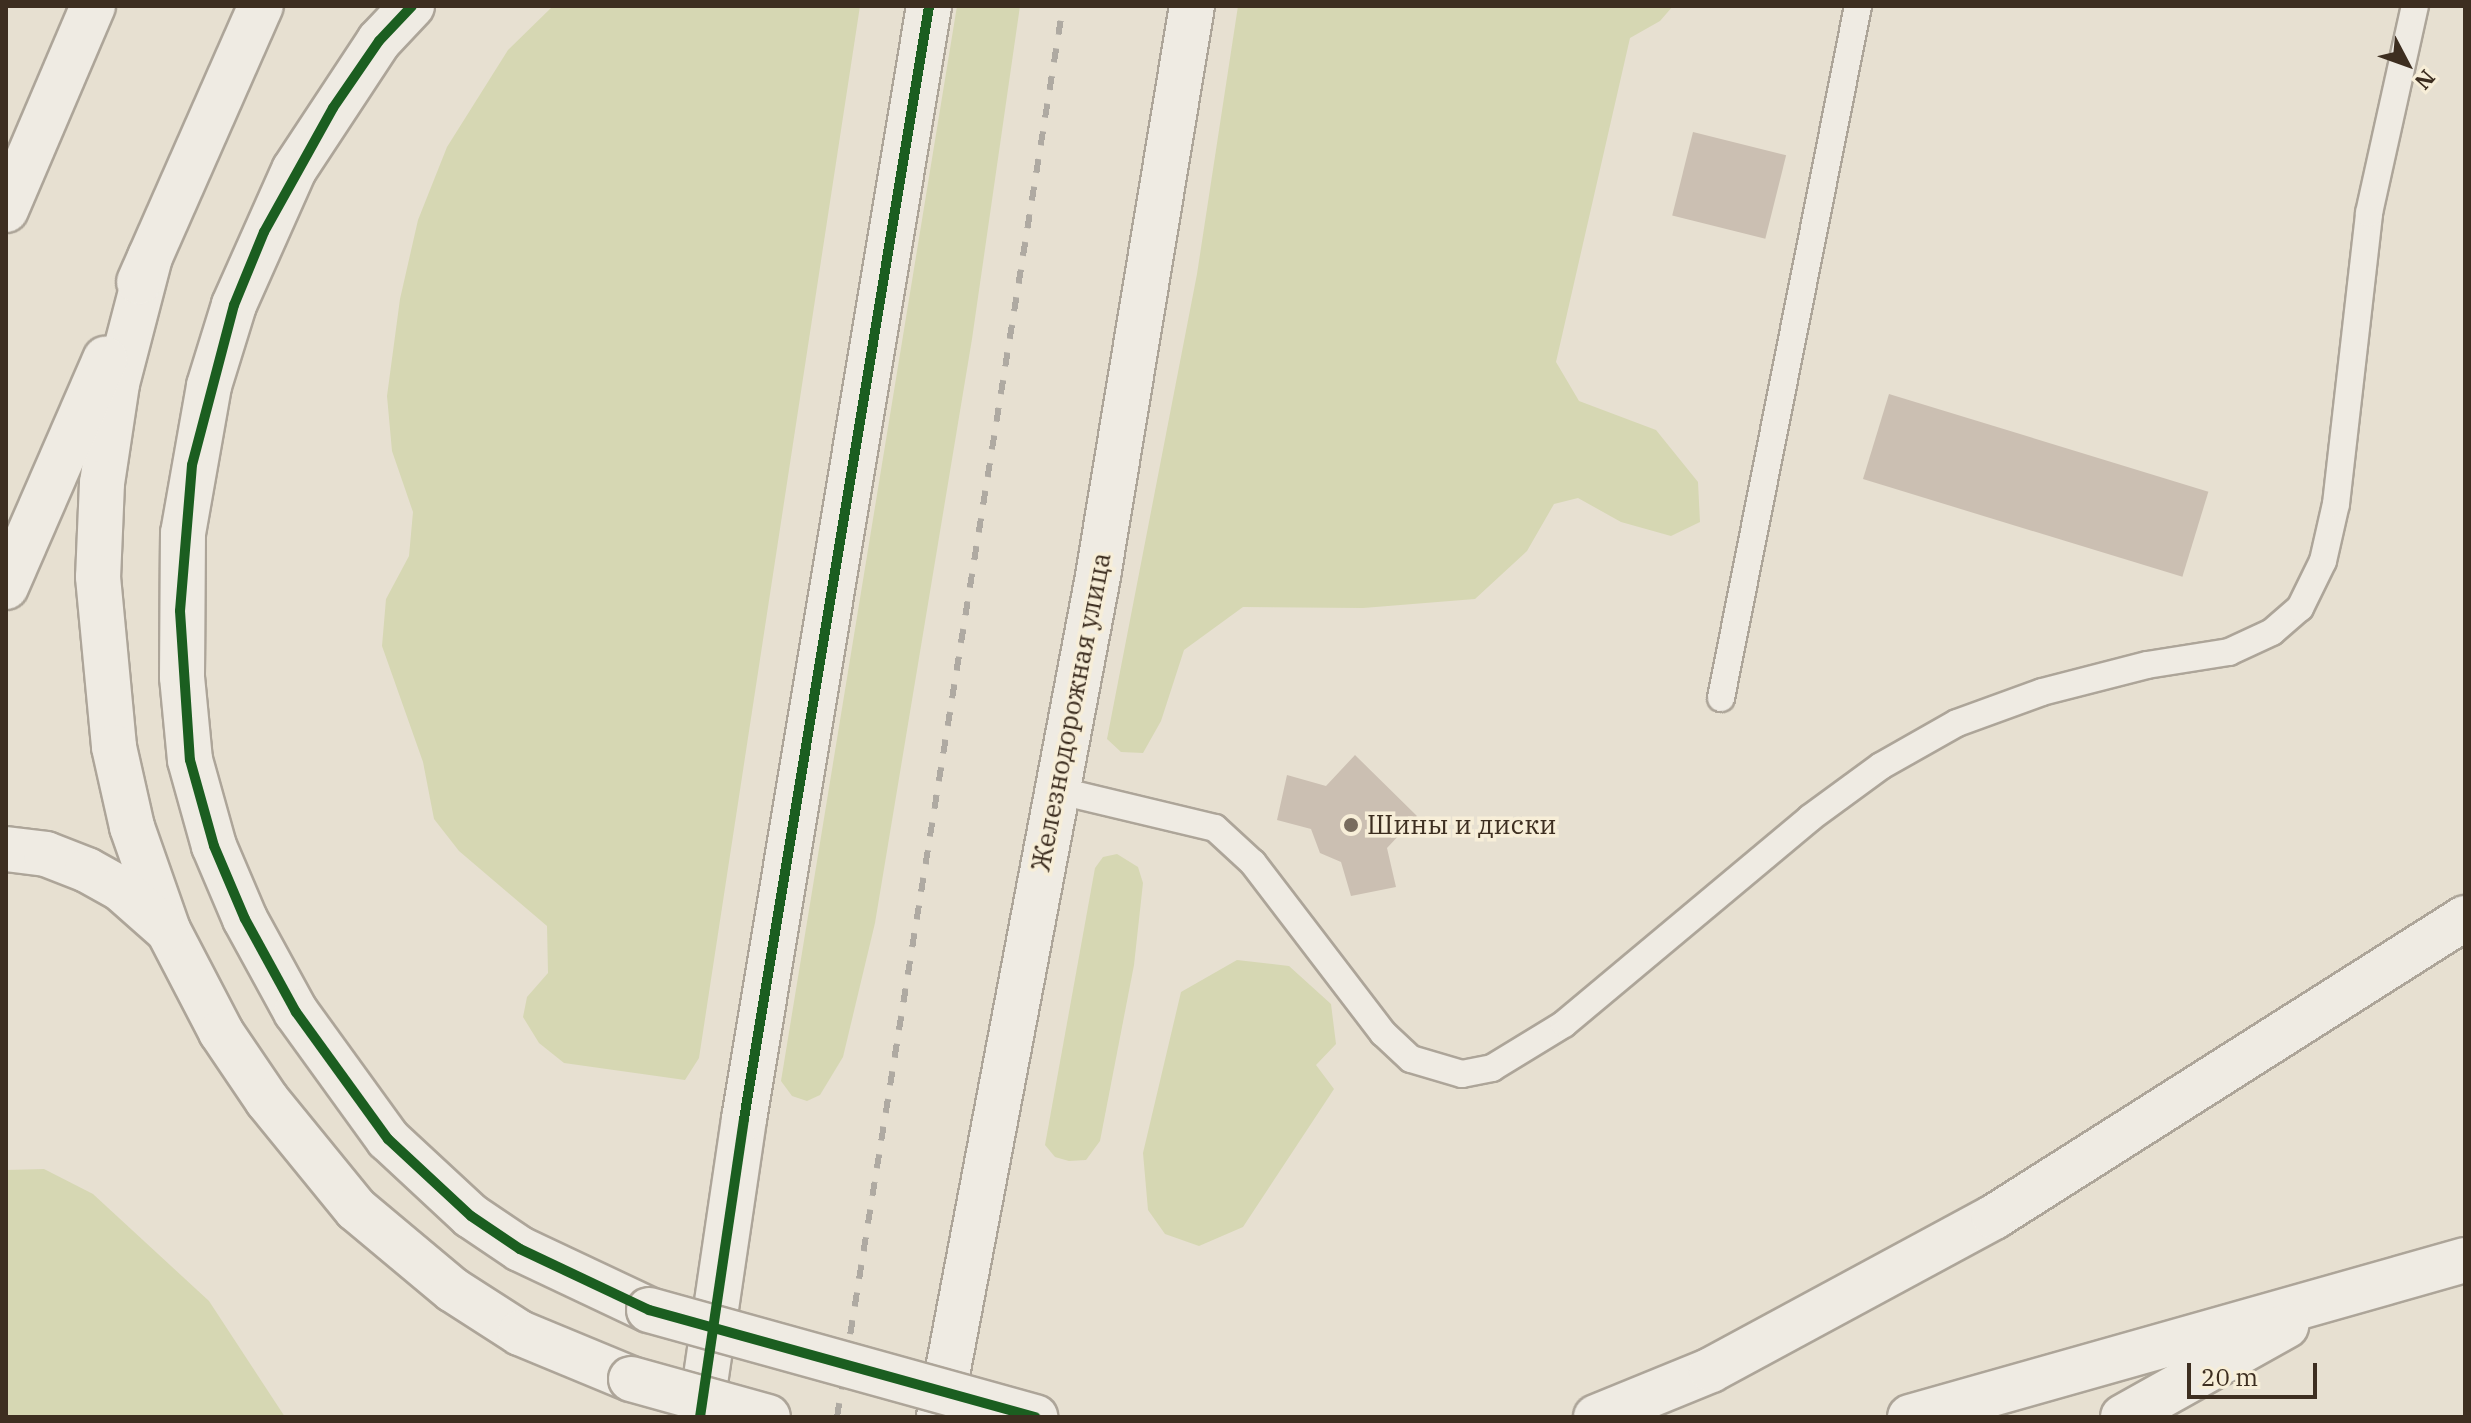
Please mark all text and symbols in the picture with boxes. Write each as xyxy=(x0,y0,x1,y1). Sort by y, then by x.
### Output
north arrow xyxy=(2367,24,2447,104)
text: N xyxy=(2409,64,2442,96)
street label: Железнодорожная улица xyxy=(1025,550,1117,874)
place label: Шины и диски xyxy=(1367,809,1556,841)
marker: Шины и диски xyxy=(1342,816,1360,834)
scale bar xyxy=(2191,1347,2321,1397)
text: 20 m xyxy=(2201,1361,2258,1393)

